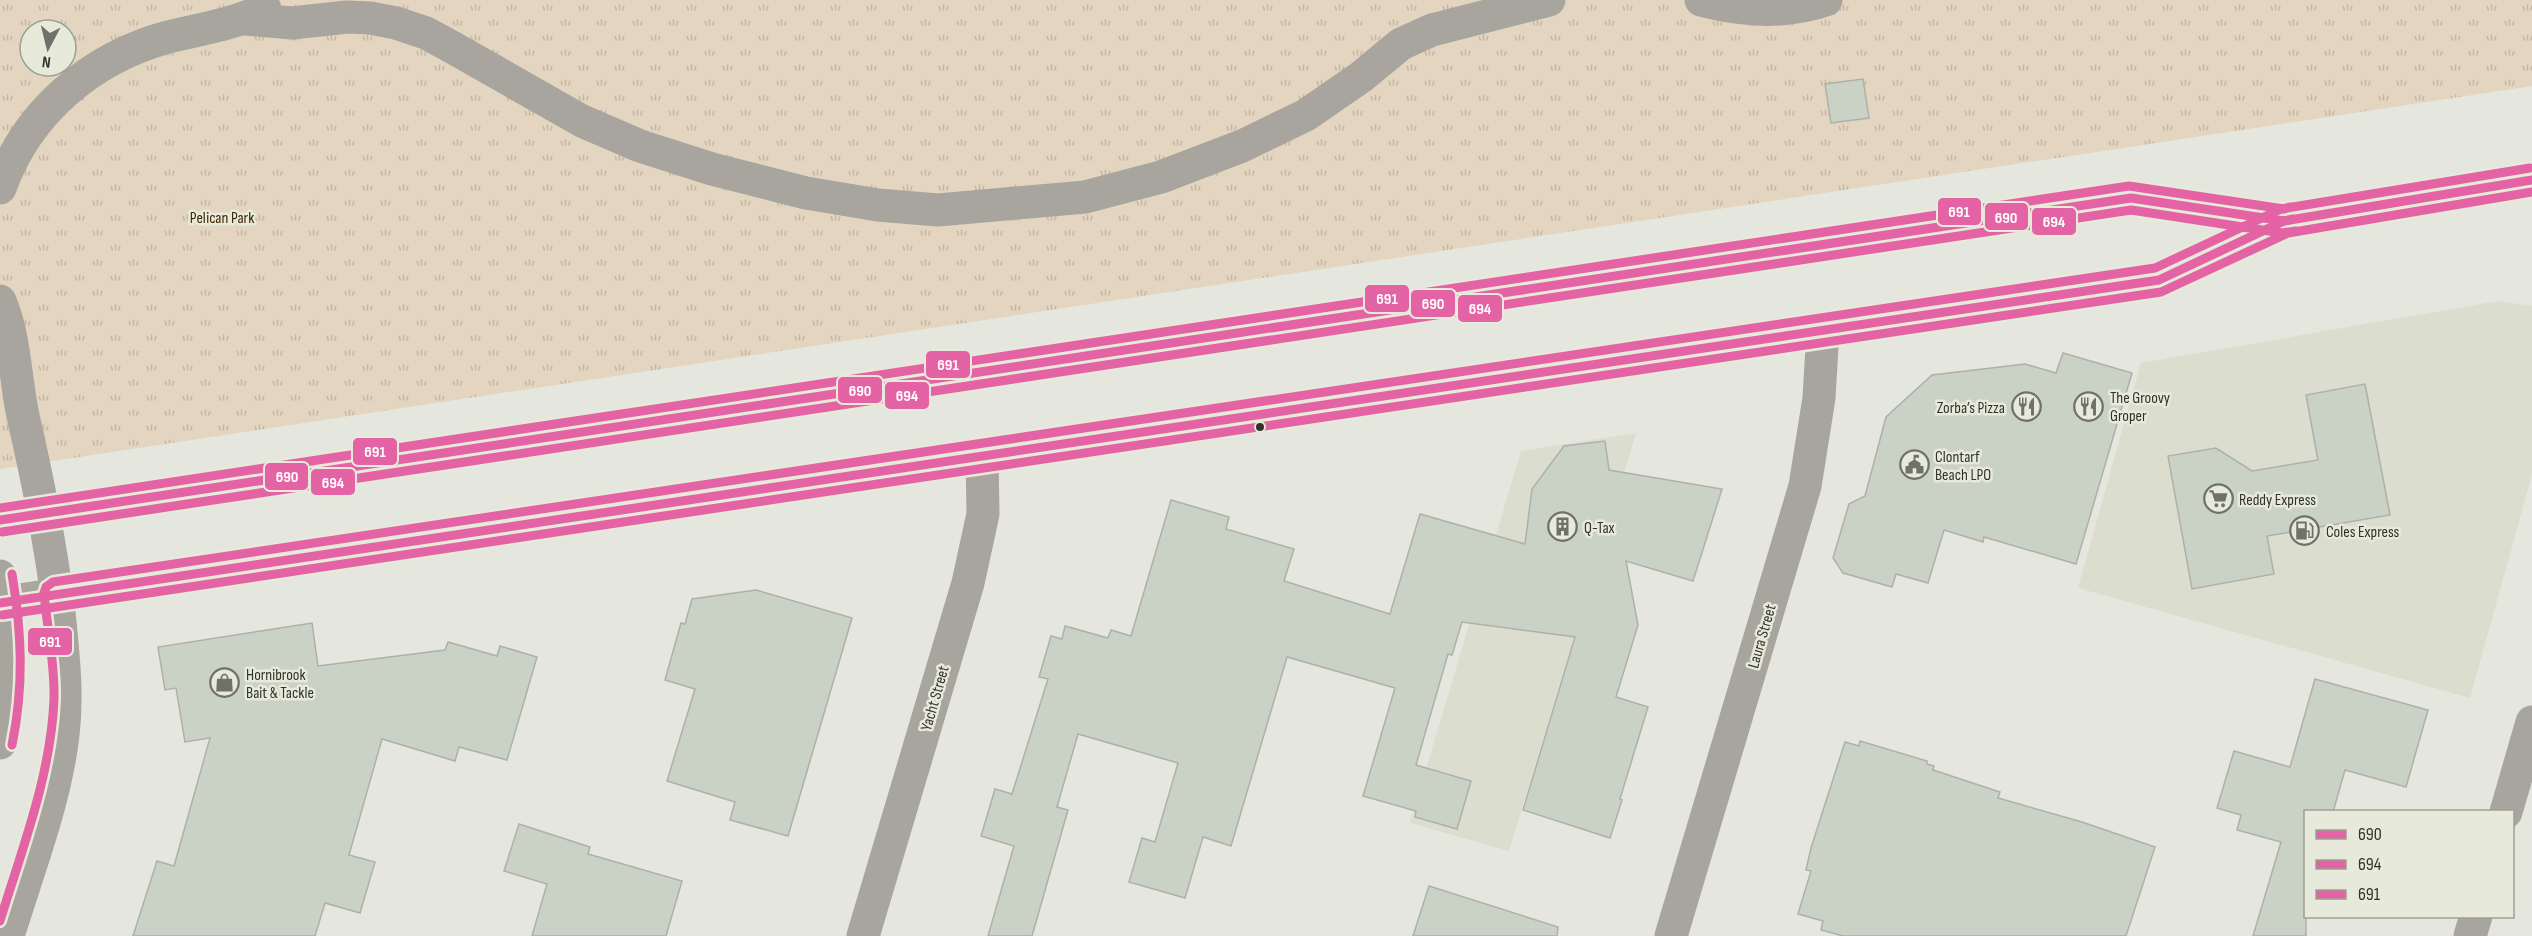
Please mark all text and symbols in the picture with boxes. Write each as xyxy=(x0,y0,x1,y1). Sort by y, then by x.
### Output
north arrow xyxy=(18,18,78,78)
text: N xyxy=(41,51,52,71)
line badge: 691 xyxy=(1937,197,1982,226)
line badge: 690 xyxy=(1984,202,2029,231)
text: 691 xyxy=(1948,203,1970,222)
line badge: 694 xyxy=(2031,207,2077,236)
park label: Pelican Park xyxy=(190,209,254,228)
text: 690 xyxy=(1995,209,2017,228)
text: 694 xyxy=(2043,213,2066,232)
line badge: 691 xyxy=(1364,284,1410,313)
line badge: 690 xyxy=(1410,289,1456,318)
text: 691 xyxy=(1376,290,1398,309)
line badge: 694 xyxy=(1457,294,1503,323)
text: 690 xyxy=(1422,295,1444,314)
text: 694 xyxy=(1469,300,1492,319)
line badge: 691 xyxy=(925,350,971,379)
text: 691 xyxy=(937,356,959,375)
line badge: 690 xyxy=(837,376,883,404)
line badge: 694 xyxy=(884,381,930,410)
text: 690 xyxy=(849,382,871,401)
text: 694 xyxy=(896,387,919,406)
place label: The Groovy Groper xyxy=(2110,389,2170,426)
restaurant icon: The Groovy Groper xyxy=(2073,390,2105,422)
restaurant icon: Zorba’s Pizza xyxy=(2010,391,2042,423)
place label: Zorba’s Pizza xyxy=(1937,399,2005,418)
unlabelled marker xyxy=(1254,421,1266,433)
line badge: 691 xyxy=(352,437,398,466)
text: 691 xyxy=(364,443,386,462)
place label: Clontarf Beach LPO xyxy=(1935,448,1991,485)
public building icon: Clontarf Beach LPO xyxy=(1898,449,1930,481)
line badge: 690 xyxy=(264,462,309,491)
text: 690 xyxy=(276,468,298,487)
line badge: 694 xyxy=(310,468,356,496)
text: 694 xyxy=(322,474,345,493)
supermarket icon: Reddy Express xyxy=(2202,483,2234,515)
place label: Reddy Express xyxy=(2239,491,2316,510)
building icon: Q-Tax xyxy=(1547,511,1579,543)
fuel station icon: Coles Express xyxy=(2289,515,2321,547)
place label: Q-Tax xyxy=(1584,519,1615,538)
place label: Coles Express xyxy=(2326,523,2400,542)
street label: Laura Street xyxy=(1744,602,1781,671)
line badge: 691 xyxy=(27,627,73,656)
text: 691 xyxy=(39,633,61,652)
street label: Yacht Street xyxy=(917,664,954,733)
place label: Hornibrook Bait & Tackle xyxy=(246,666,314,703)
shop icon: Hornibrook Bait & Tackle xyxy=(209,667,241,699)
legend xyxy=(2304,810,2514,918)
text: 690 xyxy=(2358,824,2382,845)
text: 694 xyxy=(2358,854,2382,875)
text: 691 xyxy=(2358,884,2381,905)

